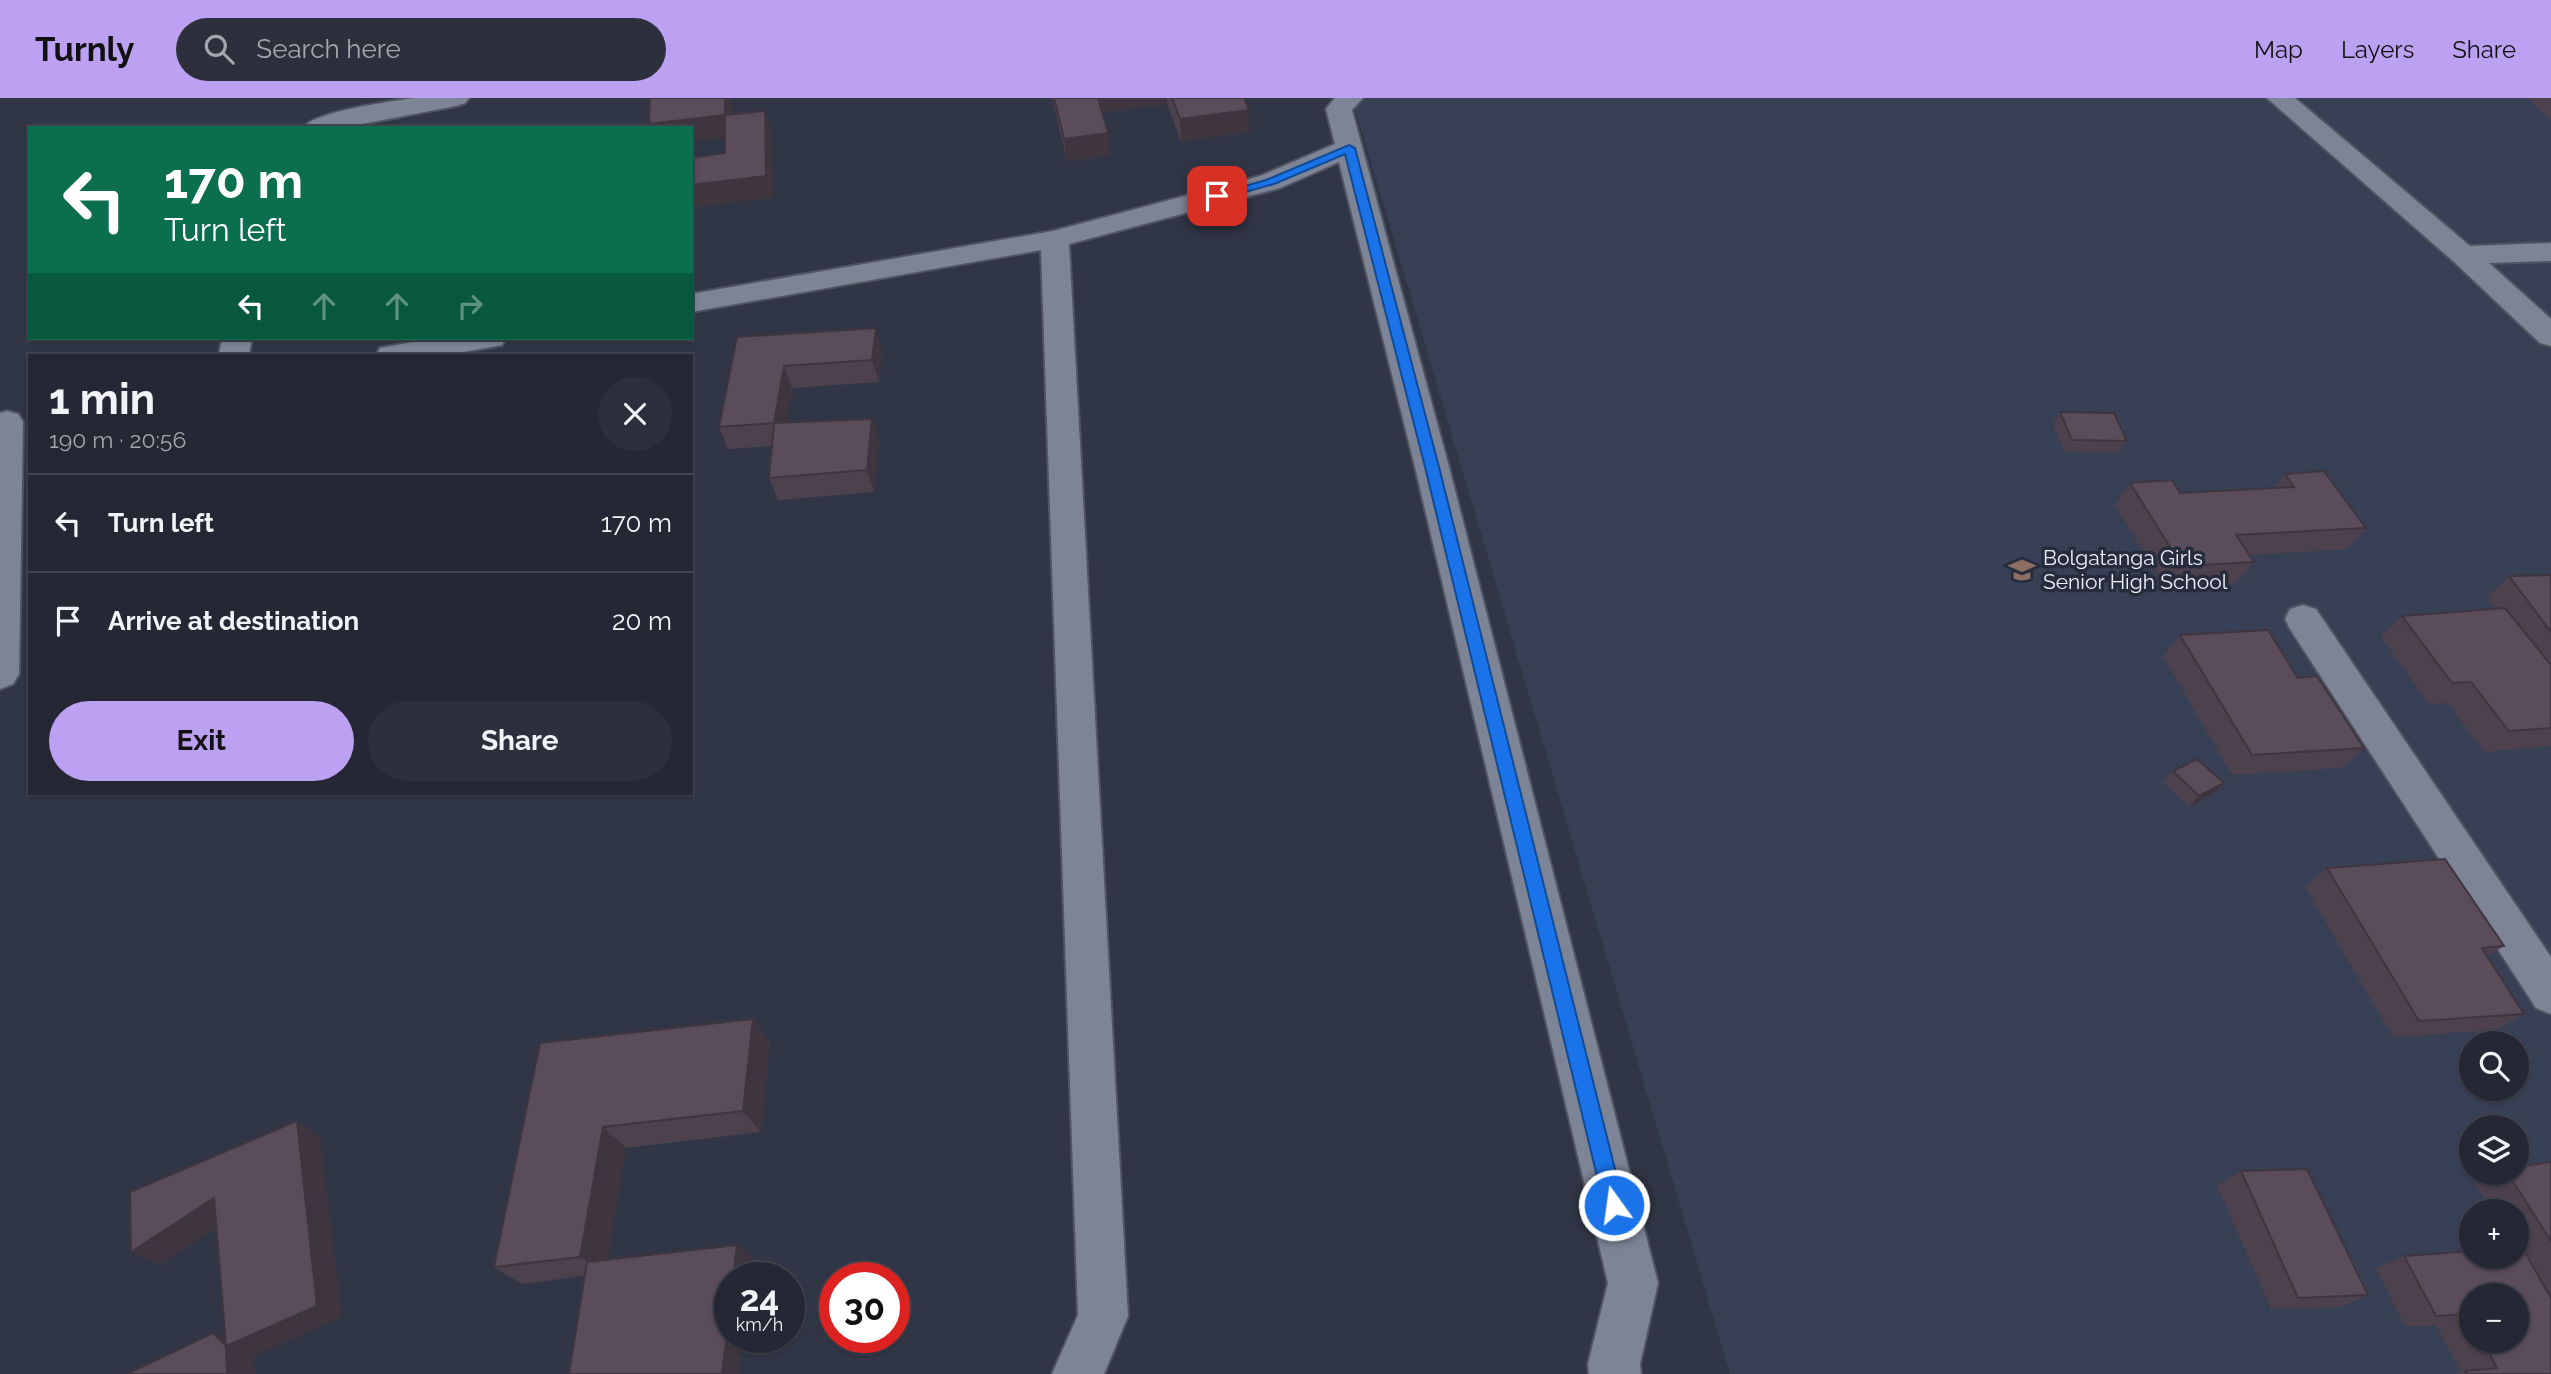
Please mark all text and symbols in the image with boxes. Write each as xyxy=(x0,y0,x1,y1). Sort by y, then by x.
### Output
search box xyxy=(176,18,666,81)
text: Turnly xyxy=(35,30,134,69)
icon: search xyxy=(200,30,238,68)
text: Search here xyxy=(256,34,401,64)
text: Map xyxy=(2254,35,2303,64)
text: Layers xyxy=(2341,35,2414,64)
text: Share xyxy=(2452,35,2516,64)
text: 170 m xyxy=(164,152,303,209)
icon: left xyxy=(49,154,140,245)
pin xyxy=(1187,166,1247,226)
icon: arrive xyxy=(1198,177,1236,215)
text: Turn left xyxy=(164,211,286,248)
icon: left xyxy=(232,287,270,325)
icon: ahead xyxy=(305,287,343,325)
icon: ahead xyxy=(378,287,416,325)
icon: right xyxy=(451,287,489,325)
text: 1 min xyxy=(49,375,155,424)
button: close xyxy=(598,377,672,451)
text: 190 m · 20:56 xyxy=(49,426,186,453)
icon: left xyxy=(49,504,87,542)
text: Turn left xyxy=(108,508,214,538)
text: 170 m xyxy=(601,508,672,538)
place label: Bolgatanga Girls Senior High School xyxy=(2043,545,2228,594)
school or university icon: Bolgatanga Girls Senior High School xyxy=(2007,555,2037,585)
icon: arrive xyxy=(49,602,87,640)
text: Arrive at destination xyxy=(108,606,359,636)
text: 20 m xyxy=(612,606,672,636)
button: Exit xyxy=(49,701,354,781)
button: Share xyxy=(368,701,672,781)
map controls xyxy=(2459,1031,2529,1353)
button: search xyxy=(2459,1031,2529,1101)
button: layers xyxy=(2459,1115,2529,1185)
position arrow xyxy=(1577,1168,1651,1242)
button: + xyxy=(2459,1199,2529,1269)
speed limit sign: 30 xyxy=(819,1262,910,1353)
text: 24 xyxy=(740,1278,779,1319)
button: − xyxy=(2459,1283,2529,1353)
text: km/h xyxy=(736,1314,783,1335)

